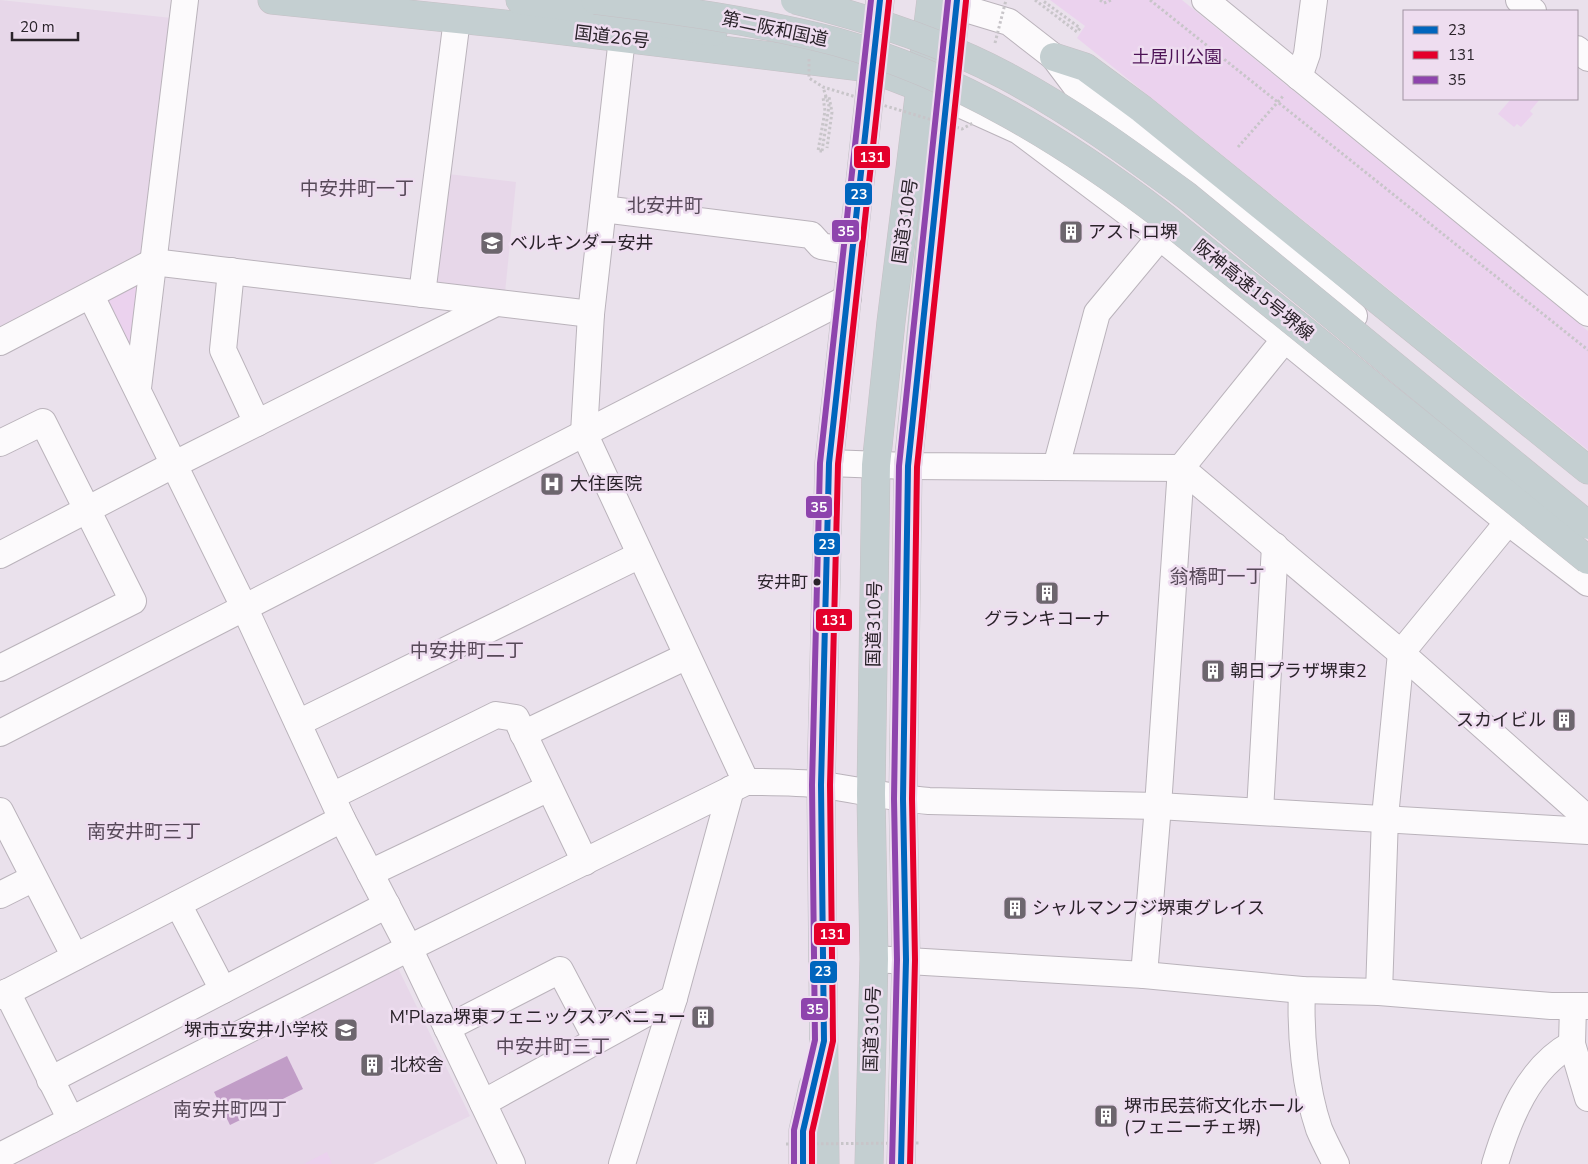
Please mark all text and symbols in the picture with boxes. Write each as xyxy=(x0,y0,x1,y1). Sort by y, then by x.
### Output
street label: 第二阪和国道 xyxy=(720,6,830,52)
scale bar xyxy=(12,10,79,42)
legend xyxy=(1403,10,1578,100)
text: 20 m xyxy=(20,17,55,37)
street label: 国道26号 xyxy=(573,20,651,54)
text: 23 xyxy=(1448,20,1466,40)
park label: 土居川公園 xyxy=(1132,45,1222,69)
text: 131 xyxy=(1448,45,1475,65)
text: 35 xyxy=(1448,70,1466,90)
line badge: 131 xyxy=(853,145,891,169)
text: 131 xyxy=(859,148,885,167)
district label: 中安井町一丁 xyxy=(300,176,414,202)
street label: 国道310号 xyxy=(887,177,923,265)
line badge: 23 xyxy=(844,182,873,206)
text: 23 xyxy=(851,185,867,204)
district label: 北安井町 xyxy=(627,193,703,219)
line badge: 35 xyxy=(831,219,860,243)
building icon: アストロ堺 xyxy=(1058,219,1084,245)
place label: アストロ堺 xyxy=(1088,220,1178,244)
text: 35 xyxy=(838,222,854,241)
school or university icon: ベルキンダー安井 xyxy=(479,230,505,256)
place label: ベルキンダー安井 xyxy=(510,231,653,255)
street label: 阪神高速15号堺線 xyxy=(1189,234,1319,346)
hospital icon: 大住医院 xyxy=(539,471,565,497)
place label: 大住医院 xyxy=(570,472,642,496)
line badge: 35 xyxy=(805,495,833,519)
text: 35 xyxy=(811,498,827,517)
line badge: 23 xyxy=(813,532,841,556)
text: 23 xyxy=(819,535,835,554)
district label: 翁橋町一丁 xyxy=(1169,564,1265,590)
place label: 安井町 xyxy=(757,571,808,594)
marker: 安井町 xyxy=(812,577,822,587)
building icon: グランキコーナ xyxy=(1034,580,1060,606)
street label: 国道310号 xyxy=(861,581,887,667)
place label: グランキコーナ xyxy=(984,607,1110,631)
line badge: 131 xyxy=(815,608,853,632)
text: 131 xyxy=(821,611,847,630)
district label: 中安井町二丁 xyxy=(410,638,524,664)
building icon: 朝日プラザ堺東2 xyxy=(1200,658,1226,684)
place label: 朝日プラザ堺東2 xyxy=(1230,659,1367,683)
building icon: スカイビル xyxy=(1551,707,1577,733)
place label: スカイビル xyxy=(1456,708,1546,732)
district label: 南安井町三丁 xyxy=(87,819,201,845)
building icon: シャルマンフジ堺東グレイス xyxy=(1002,895,1028,921)
place label: シャルマンフジ堺東グレイス xyxy=(1032,896,1265,920)
line badge: 131 xyxy=(813,922,851,946)
text: 131 xyxy=(819,925,845,944)
line badge: 23 xyxy=(809,960,838,984)
text: 23 xyxy=(815,962,831,981)
street label: 国道310号 xyxy=(858,985,886,1073)
line badge: 35 xyxy=(800,997,829,1021)
text: 35 xyxy=(807,1000,823,1019)
building icon: M'Plaza堺東フェニックスアベニュー xyxy=(690,1004,716,1030)
place label: M'Plaza堺東フェニックスアベニュー xyxy=(389,1005,686,1029)
school or university icon: 堺市立安井小学校 xyxy=(333,1017,359,1043)
place label: 堺市立安井小学校 xyxy=(184,1018,328,1042)
district label: 中安井町三丁 xyxy=(496,1034,610,1060)
building icon: 北校舎 xyxy=(359,1052,385,1078)
place label: 北校舎 xyxy=(390,1053,444,1077)
place label: 堺市民芸術文化ホール (フェニーチェ堺) xyxy=(1124,1094,1304,1139)
district label: 南安井町四丁 xyxy=(173,1097,287,1123)
building icon: 堺市民芸術文化ホール (フェニーチェ堺) xyxy=(1093,1103,1119,1129)

